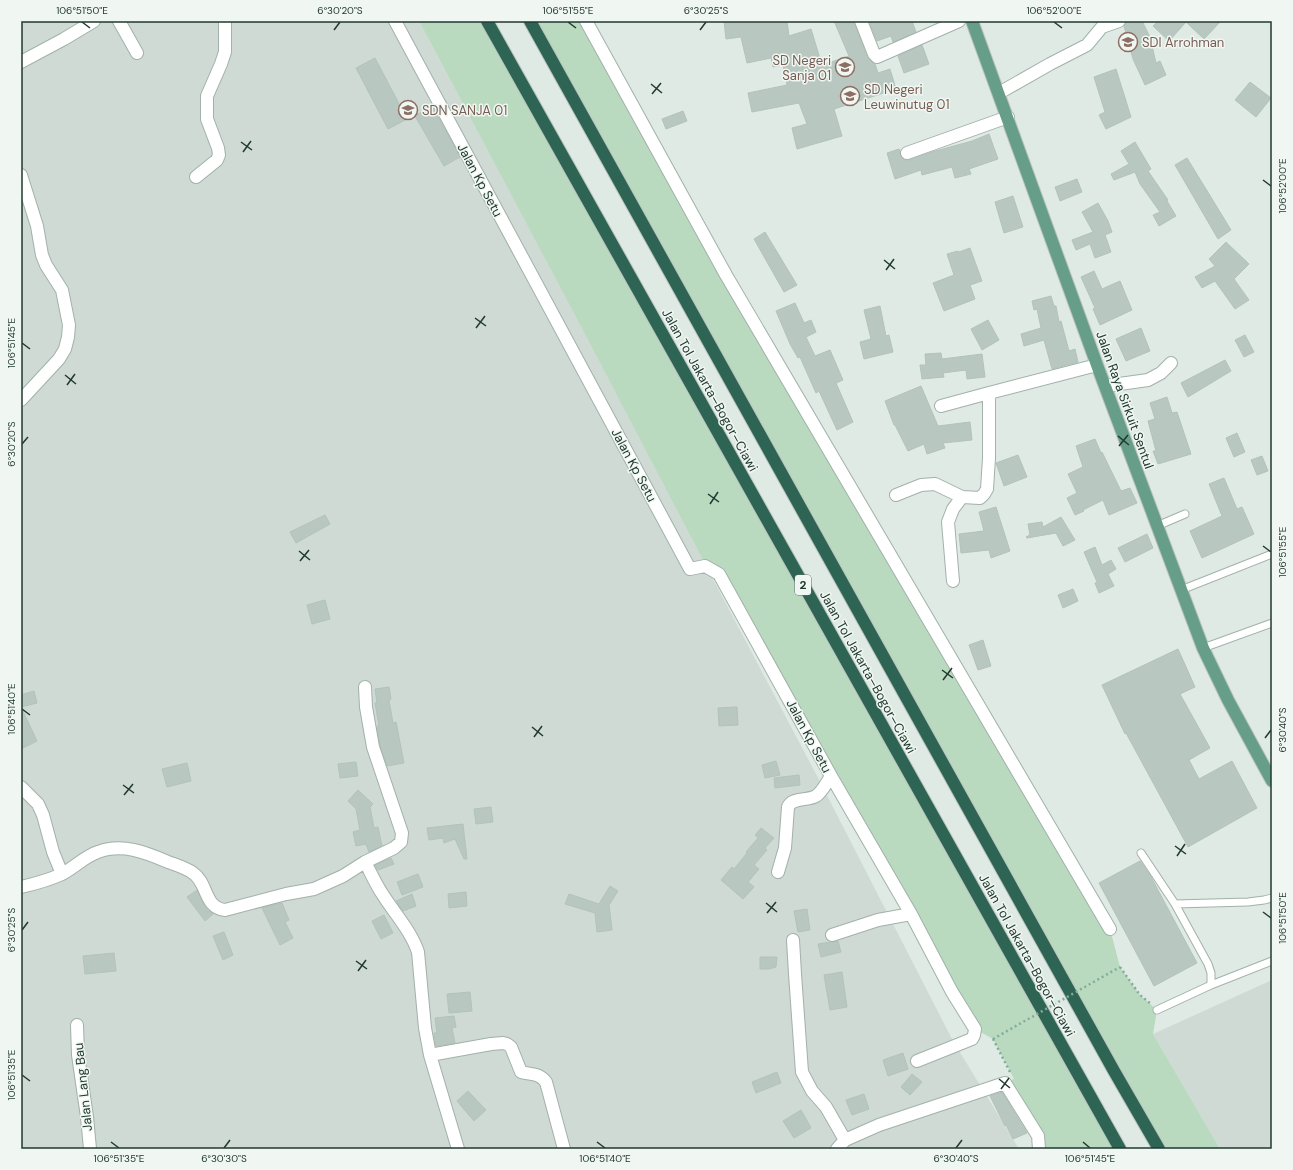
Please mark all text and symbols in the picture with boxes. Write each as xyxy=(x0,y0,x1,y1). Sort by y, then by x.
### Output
text: 106°51'50"E xyxy=(56,4,108,17)
text: 6°30'20"S xyxy=(317,4,363,17)
text: 106°51'55"E xyxy=(543,4,594,17)
text: 6°30'25"S xyxy=(684,4,728,17)
text: 106°52'00"E xyxy=(1026,4,1082,17)
school or university icon: SDI Arrohman xyxy=(1117,31,1139,53)
place label: SDI Arrohman xyxy=(1142,34,1224,51)
place label: SD Negeri Sanja 01 xyxy=(772,52,831,84)
school or university icon: SD Negeri Sanja 01 xyxy=(834,56,856,78)
place label: SD Negeri Leuwinutug 01 xyxy=(864,81,950,113)
school or university icon: SD Negeri Leuwinutug 01 xyxy=(839,85,861,107)
school or university icon: SDN SANJA 01 xyxy=(397,99,419,121)
place label: SDN SANJA 01 xyxy=(422,102,507,119)
street label: Jalan Kp Setu xyxy=(453,140,507,220)
text: 106°52'00"E xyxy=(1276,158,1289,214)
street label: Jalan Tol Jakarta–Bogor–Ciawi xyxy=(658,306,762,474)
text: 106°51'45"E xyxy=(5,317,18,368)
street label: Jalan Raya Sirkuit Sentul xyxy=(1092,329,1158,471)
text: 6°30'20"S xyxy=(5,421,18,467)
street label: Jalan Kp Setu xyxy=(607,425,661,505)
text: 106°51'55"E xyxy=(1276,526,1289,577)
road number: 2 xyxy=(795,575,811,595)
street label: Jalan Tol Jakarta–Bogor–Ciawi xyxy=(816,588,920,756)
text: 106°51'40"E xyxy=(5,683,18,735)
street label: Jalan Kp Setu xyxy=(782,696,836,776)
text: 6°30'40"S xyxy=(1276,707,1289,753)
street label: Jalan Tol Jakarta–Bogor–Ciawi xyxy=(975,871,1079,1039)
text: 106°51'50"E xyxy=(1276,892,1289,944)
text: 6°30'25"S xyxy=(5,908,18,952)
street label: Jalan Lang Bau xyxy=(70,1042,96,1132)
text: 106°51'35"E xyxy=(5,1049,18,1100)
text: 106°51'35"E xyxy=(94,1152,145,1165)
text: 6°30'30"S xyxy=(201,1152,247,1165)
text: 106°51'40"E xyxy=(579,1152,631,1165)
text: 6°30'40"S xyxy=(933,1152,979,1165)
text: 106°51'45"E xyxy=(1065,1152,1116,1165)

